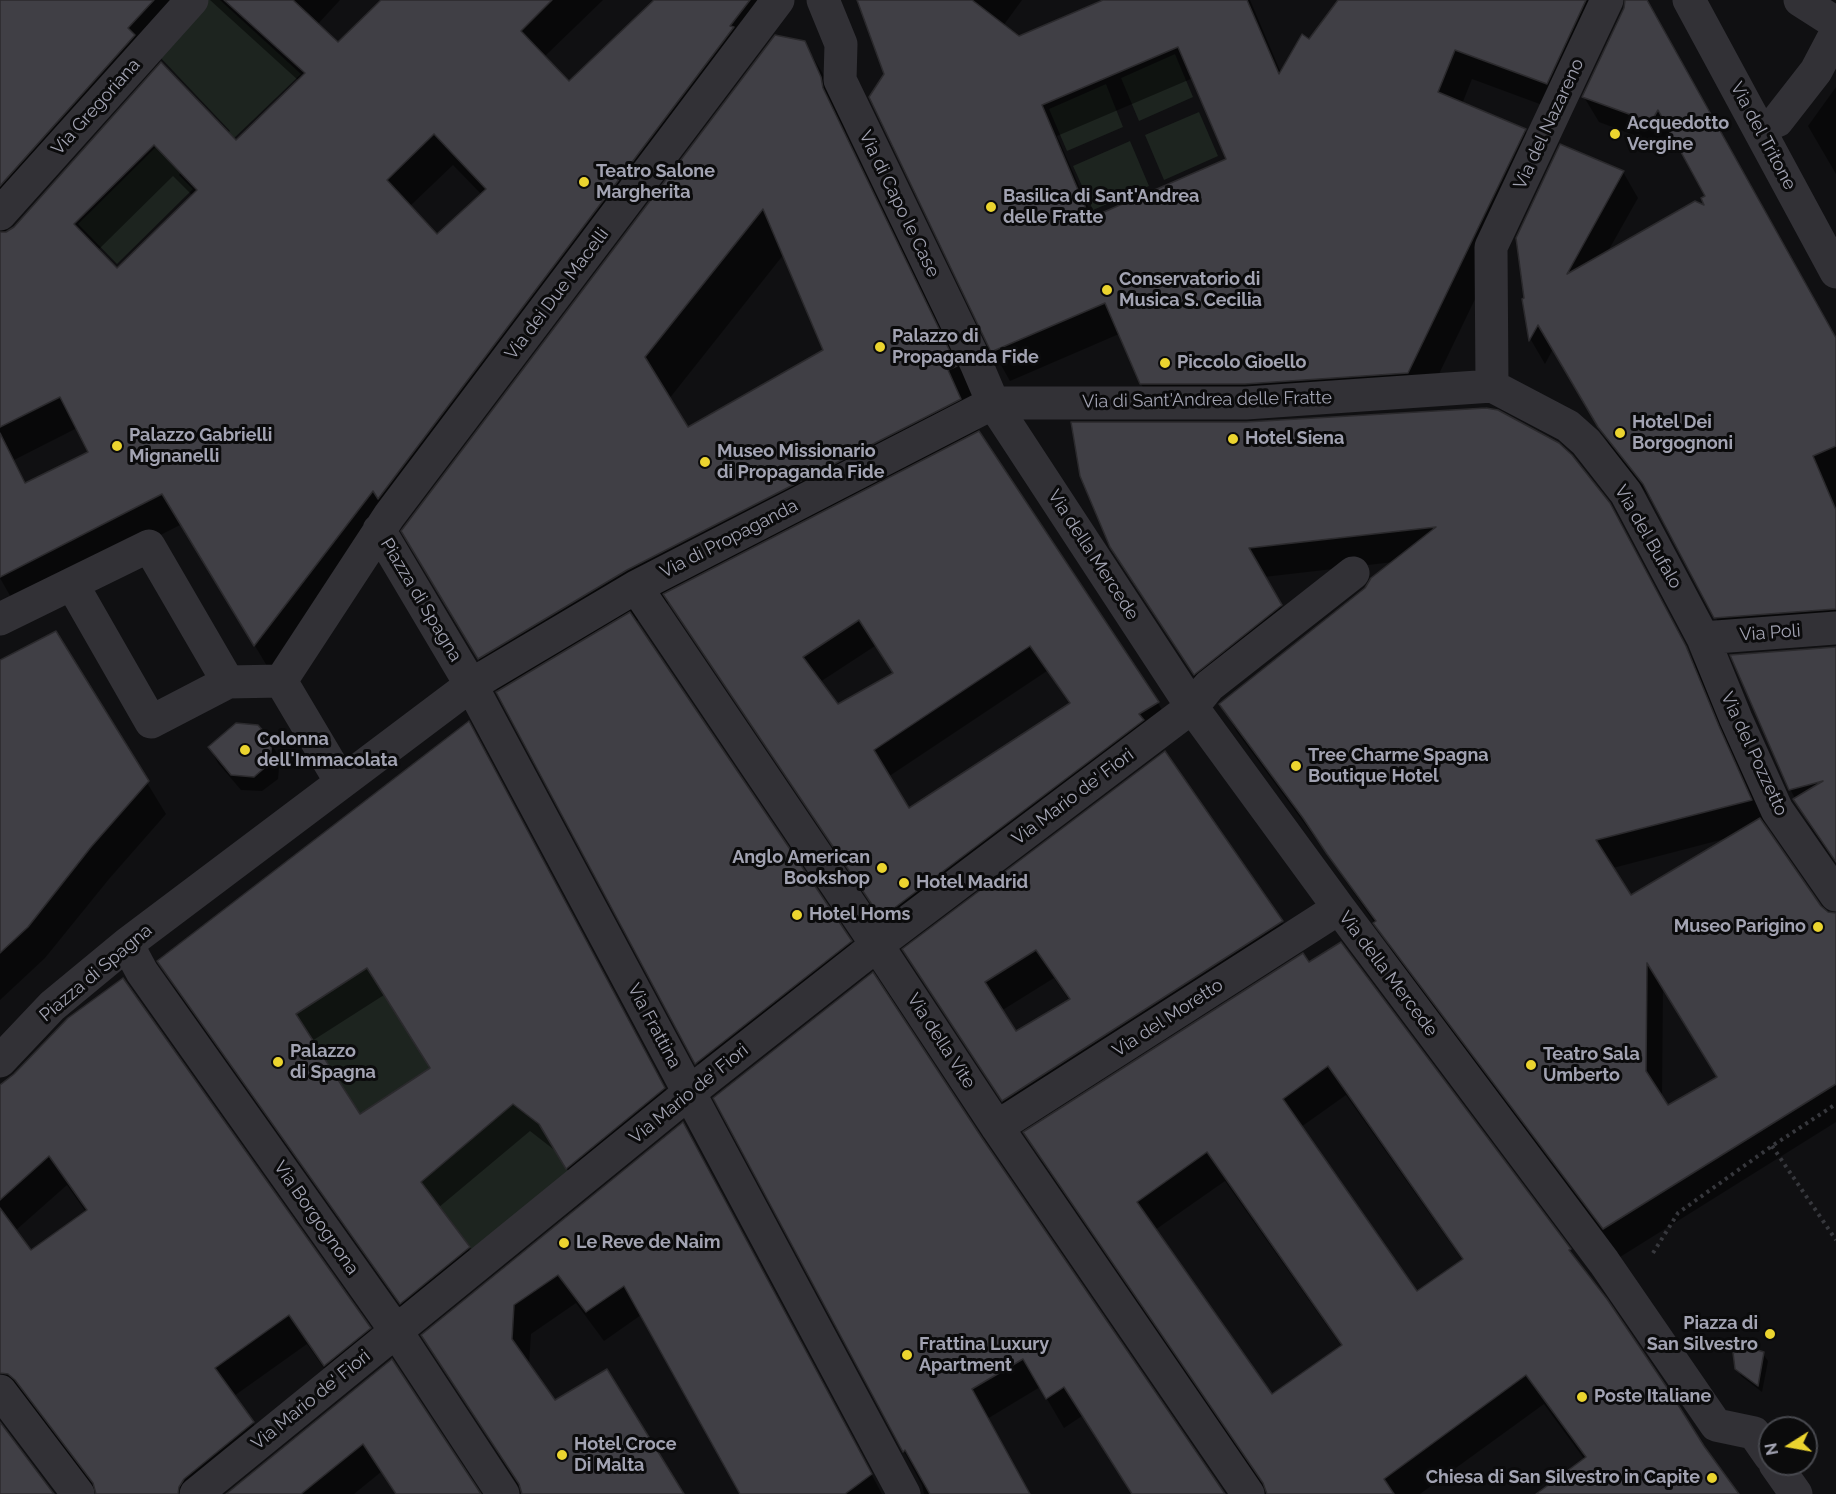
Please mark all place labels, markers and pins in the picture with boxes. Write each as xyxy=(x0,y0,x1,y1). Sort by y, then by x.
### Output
place label: Acquedotto Vergine xyxy=(1627,113,1729,156)
marker: Acquedotto Vergine xyxy=(1608,127,1622,141)
place label: Teatro Salone Margherita xyxy=(596,161,715,204)
marker: Teatro Salone Margherita xyxy=(577,175,591,189)
place label: Basilica di Sant'Andrea delle Fratte xyxy=(1003,186,1199,228)
marker: Basilica di Sant'Andrea delle Fratte xyxy=(984,200,998,214)
place label: Conservatorio di Musica S. Cecilia xyxy=(1119,269,1262,312)
marker: Conservatorio di Musica S. Cecilia xyxy=(1100,283,1114,297)
place label: Palazzo di Propaganda Fide xyxy=(892,326,1039,368)
marker: Palazzo di Propaganda Fide xyxy=(873,340,887,354)
place label: Piccolo Gioello xyxy=(1177,352,1306,374)
marker: Piccolo Gioello xyxy=(1158,356,1172,370)
place label: Hotel Dei Borgognoni xyxy=(1632,412,1733,454)
place label: Palazzo Gabrielli Mignanelli xyxy=(129,425,272,468)
marker: Hotel Dei Borgognoni xyxy=(1613,426,1627,440)
place label: Hotel Siena xyxy=(1245,428,1344,450)
marker: Hotel Siena xyxy=(1226,432,1240,446)
marker: Palazzo Gabrielli Mignanelli xyxy=(110,439,124,453)
place label: Museo Missionario di Propaganda Fide xyxy=(717,441,884,484)
marker: Museo Missionario di Propaganda Fide xyxy=(698,455,712,469)
place label: Colonna dell'Immacolata xyxy=(257,729,398,771)
marker: Colonna dell'Immacolata xyxy=(238,743,252,757)
place label: Tree Charme Spagna Boutique Hotel xyxy=(1308,745,1489,788)
marker: Tree Charme Spagna Boutique Hotel xyxy=(1289,759,1303,773)
place label: Anglo American Bookshop xyxy=(732,847,870,890)
marker: Anglo American Bookshop xyxy=(875,861,889,875)
place label: Hotel Madrid xyxy=(916,872,1028,894)
marker: Hotel Madrid xyxy=(897,876,911,890)
place label: Hotel Homs xyxy=(809,904,910,926)
marker: Hotel Homs xyxy=(790,908,804,922)
place label: Museo Parigino xyxy=(1674,916,1806,938)
marker: Museo Parigino xyxy=(1811,920,1825,934)
place label: Palazzo di Spagna xyxy=(290,1041,376,1084)
place label: Teatro Sala Umberto xyxy=(1543,1044,1640,1086)
marker: Palazzo di Spagna xyxy=(271,1055,285,1069)
marker: Teatro Sala Umberto xyxy=(1524,1058,1538,1072)
place label: Le Reve de Naim xyxy=(576,1232,720,1254)
marker: Le Reve de Naim xyxy=(557,1236,571,1250)
place label: Piazza di San Silvestro xyxy=(1647,1313,1758,1356)
marker: Piazza di San Silvestro xyxy=(1763,1327,1777,1341)
place label: Frattina Luxury Apartment xyxy=(919,1334,1049,1376)
marker: Frattina Luxury Apartment xyxy=(900,1348,914,1362)
place label: Poste Italiane xyxy=(1594,1386,1711,1408)
marker: Poste Italiane xyxy=(1575,1390,1589,1404)
place label: Hotel Croce Di Malta xyxy=(574,1434,677,1476)
marker: Hotel Croce Di Malta xyxy=(555,1448,569,1462)
place label: Chiesa di San Silvestro in Capite xyxy=(1426,1467,1700,1489)
marker: Chiesa di San Silvestro in Capite xyxy=(1705,1471,1719,1485)

